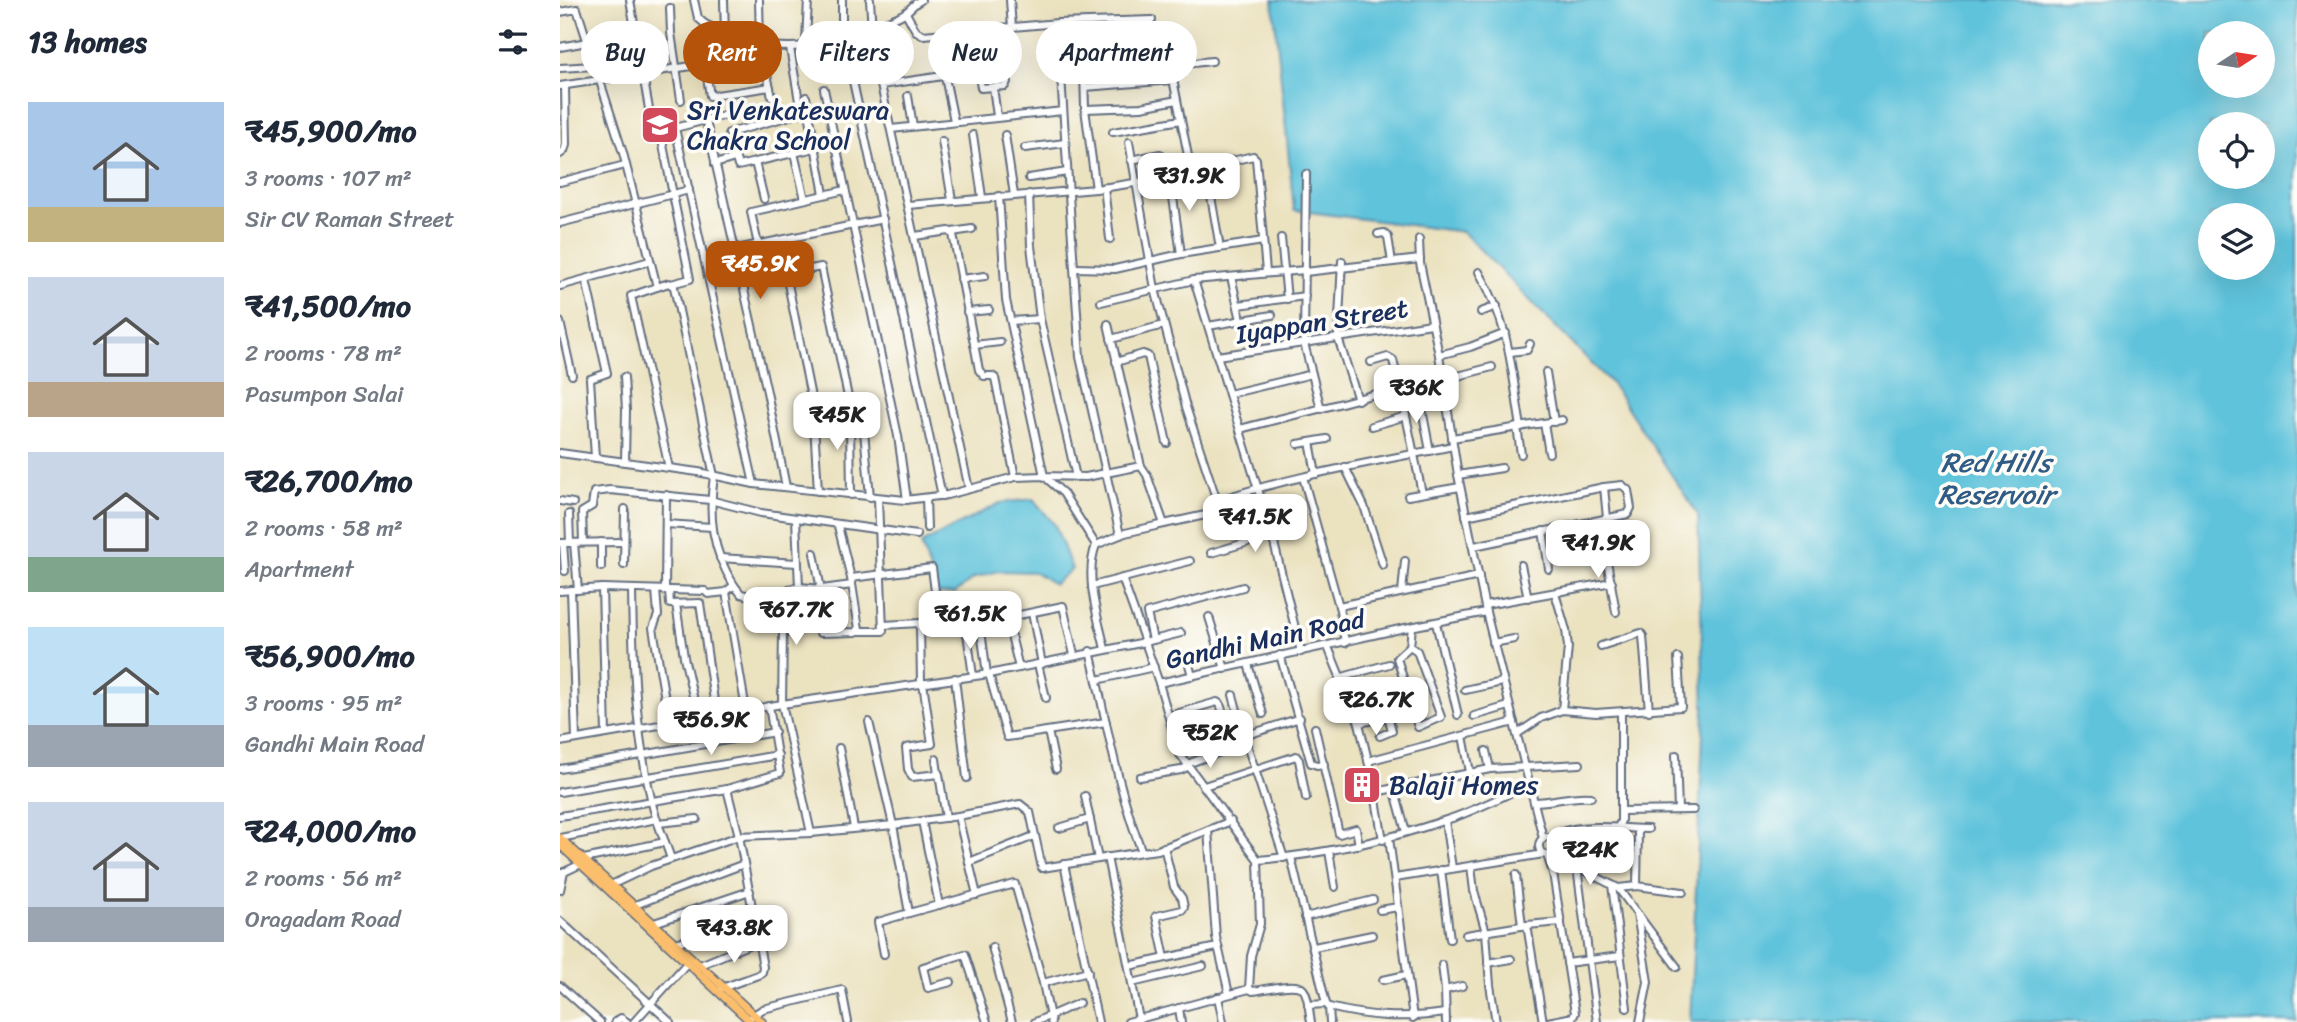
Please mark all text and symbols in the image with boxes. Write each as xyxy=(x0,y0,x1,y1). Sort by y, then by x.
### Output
text: 13 homes xyxy=(28,15,147,69)
chip: Buy xyxy=(581,21,669,84)
chip: Rent xyxy=(683,21,782,84)
chip: Filters xyxy=(796,21,914,84)
chip: New xyxy=(928,21,1022,84)
chip: Apartment xyxy=(1036,21,1197,84)
north arrow xyxy=(2198,21,2275,98)
map controls xyxy=(2198,21,2275,280)
icon: filters xyxy=(494,23,532,61)
place label: Sri Venkateswara Chakra School xyxy=(687,87,889,163)
text: ₹45,900/mo xyxy=(245,104,416,158)
school or university icon: Sri Venkateswara Chakra School xyxy=(639,104,681,146)
button: locate xyxy=(2198,112,2275,189)
icon: home xyxy=(84,130,168,214)
pin: ₹31.9K xyxy=(1132,154,1246,213)
text: ₹31.9K xyxy=(1154,155,1224,196)
text: 3 rooms · 107 m² xyxy=(245,158,412,199)
text: Sir CV Raman Street xyxy=(245,199,454,240)
button: layers xyxy=(2198,203,2275,280)
pin: ₹45.9K xyxy=(703,242,817,301)
text: ₹45.9K xyxy=(722,243,798,284)
text: ₹41,500/mo xyxy=(245,279,411,333)
street label: Iyappan Street xyxy=(1232,285,1411,357)
icon: home xyxy=(84,305,168,389)
text: 2 rooms · 78 m² xyxy=(245,333,402,374)
pin: ₹36K xyxy=(1375,366,1457,425)
text: ₹36K xyxy=(1390,367,1442,408)
text: Pasumpon Salai xyxy=(245,374,403,415)
pin: ₹45K xyxy=(796,392,878,452)
text: ₹45K xyxy=(809,394,865,435)
water label: Red Hills Reservoir xyxy=(1938,438,2060,519)
text: ₹26,700/mo xyxy=(245,454,412,508)
icon: home xyxy=(84,480,168,564)
pin: ₹41.5K xyxy=(1198,494,1312,554)
text: ₹41.5K xyxy=(1219,496,1291,537)
text: 2 rooms · 58 m² xyxy=(245,508,403,549)
pin: ₹41.9K xyxy=(1541,520,1655,580)
text: ₹41.9K xyxy=(1562,522,1634,563)
text: Apartment xyxy=(245,549,354,590)
pin: ₹67.7K xyxy=(739,588,853,647)
text: ₹67.7K xyxy=(759,589,833,630)
pin: ₹61.5K xyxy=(913,592,1027,651)
text: ₹61.5K xyxy=(935,593,1005,634)
street label: Gandhi Main Road xyxy=(1161,595,1371,683)
text: ₹56,900/mo xyxy=(245,629,415,683)
icon: home xyxy=(84,655,168,739)
pin: ₹26.7K xyxy=(1319,678,1433,737)
text: ₹26.7K xyxy=(1339,679,1413,720)
text: 3 rooms · 95 m² xyxy=(245,683,402,724)
pin: ₹56.9K xyxy=(654,698,768,757)
text: ₹56.9K xyxy=(673,699,749,740)
pin: ₹52K xyxy=(1169,710,1251,770)
text: ₹52K xyxy=(1183,712,1237,753)
text: Gandhi Main Road xyxy=(245,724,424,765)
place label: Balaji Homes xyxy=(1389,762,1539,808)
building icon: Balaji Homes xyxy=(1341,764,1383,806)
text: ₹24,000/mo xyxy=(245,804,416,858)
pin: ₹24K xyxy=(1549,828,1631,887)
text: ₹24K xyxy=(1563,829,1617,870)
icon: home xyxy=(84,830,168,914)
text: 2 rooms · 56 m² xyxy=(245,858,402,899)
text: Oragadam Road xyxy=(245,899,401,940)
pin: ₹43.8K xyxy=(677,906,791,965)
text: ₹43.8K xyxy=(697,907,771,948)

